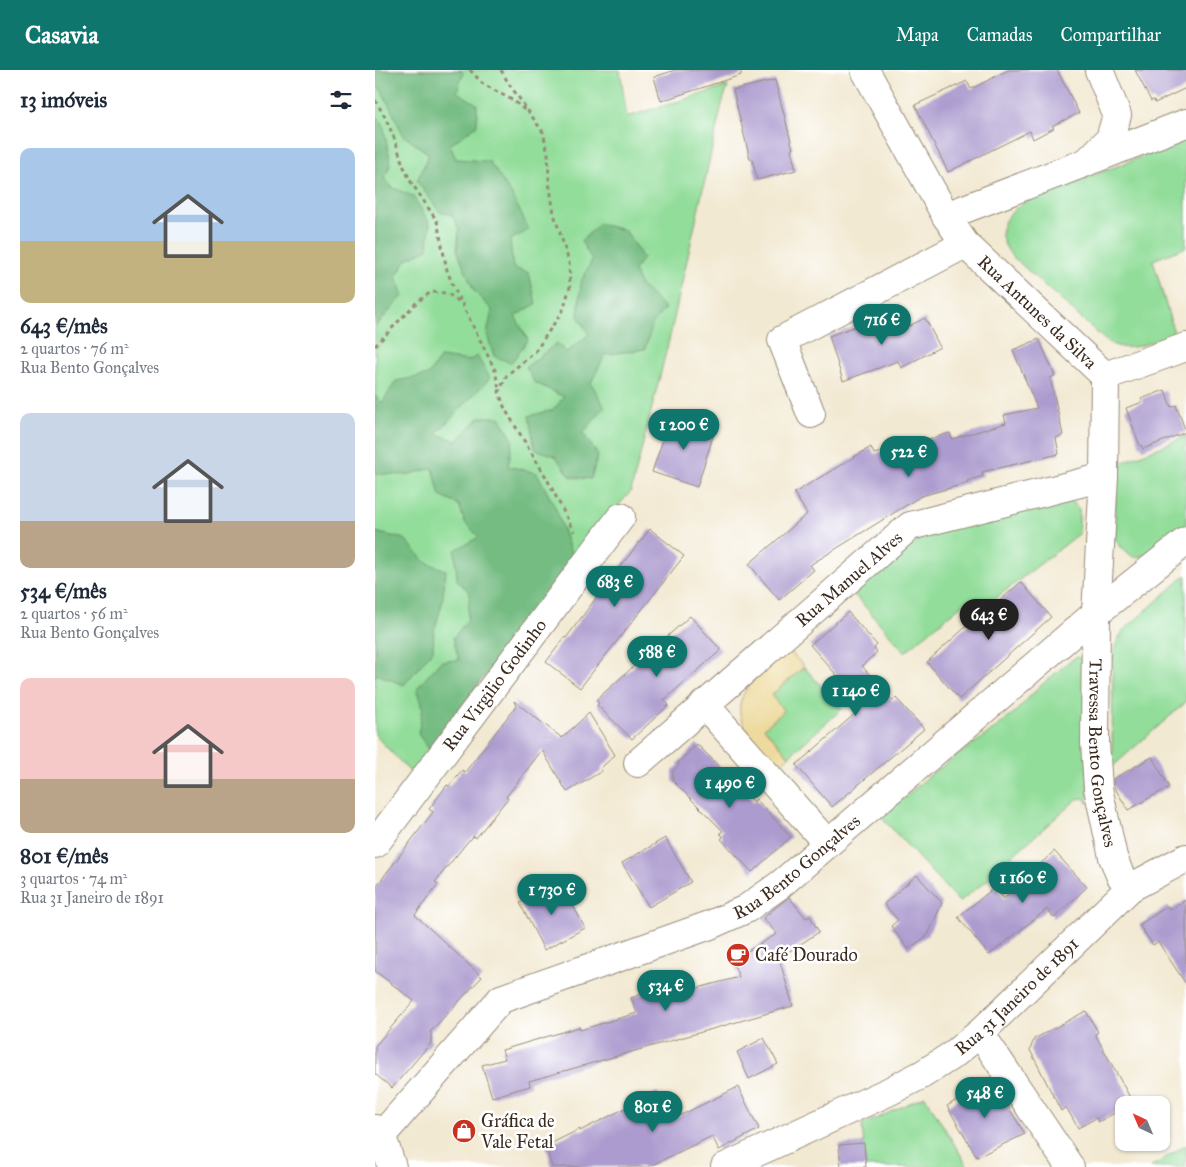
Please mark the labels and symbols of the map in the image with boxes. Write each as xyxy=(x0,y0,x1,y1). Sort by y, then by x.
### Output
street label: Rua Antunes da Silva xyxy=(973,251,1102,374)
pin: 716 € xyxy=(847,304,917,346)
pin: 1 200 € xyxy=(638,408,730,451)
pin: 522 € xyxy=(874,436,944,478)
street label: Rua Manuel Alves xyxy=(791,527,907,632)
pin: 683 € xyxy=(580,566,650,608)
pin: 643 € xyxy=(954,598,1024,641)
street label: Rua Virgilio Godinho xyxy=(438,615,551,755)
pin: 588 € xyxy=(622,636,692,678)
street label: Travessa Bento Gonçalves xyxy=(1084,659,1122,849)
pin: 1 140 € xyxy=(810,674,902,717)
pin: 1 490 € xyxy=(684,766,776,809)
street label: Rua Bento Gonçalves xyxy=(730,810,865,924)
pin: 1 160 € xyxy=(977,862,1069,904)
pin: 1 730 € xyxy=(506,874,598,916)
street label: Rua 31 Janeiro de 1891 xyxy=(950,933,1083,1060)
cafe icon: Café Dourado xyxy=(725,942,751,968)
place label: Café Dourado xyxy=(755,944,858,966)
pin: 534 € xyxy=(631,970,701,1012)
pin: 548 € xyxy=(950,1076,1020,1119)
pin: 801 € xyxy=(618,1090,688,1133)
north arrow xyxy=(1115,1096,1170,1151)
place label: Gráfica de Vale Fetal xyxy=(480,1110,555,1153)
shop icon: Gráfica de Vale Fetal xyxy=(451,1118,477,1144)

